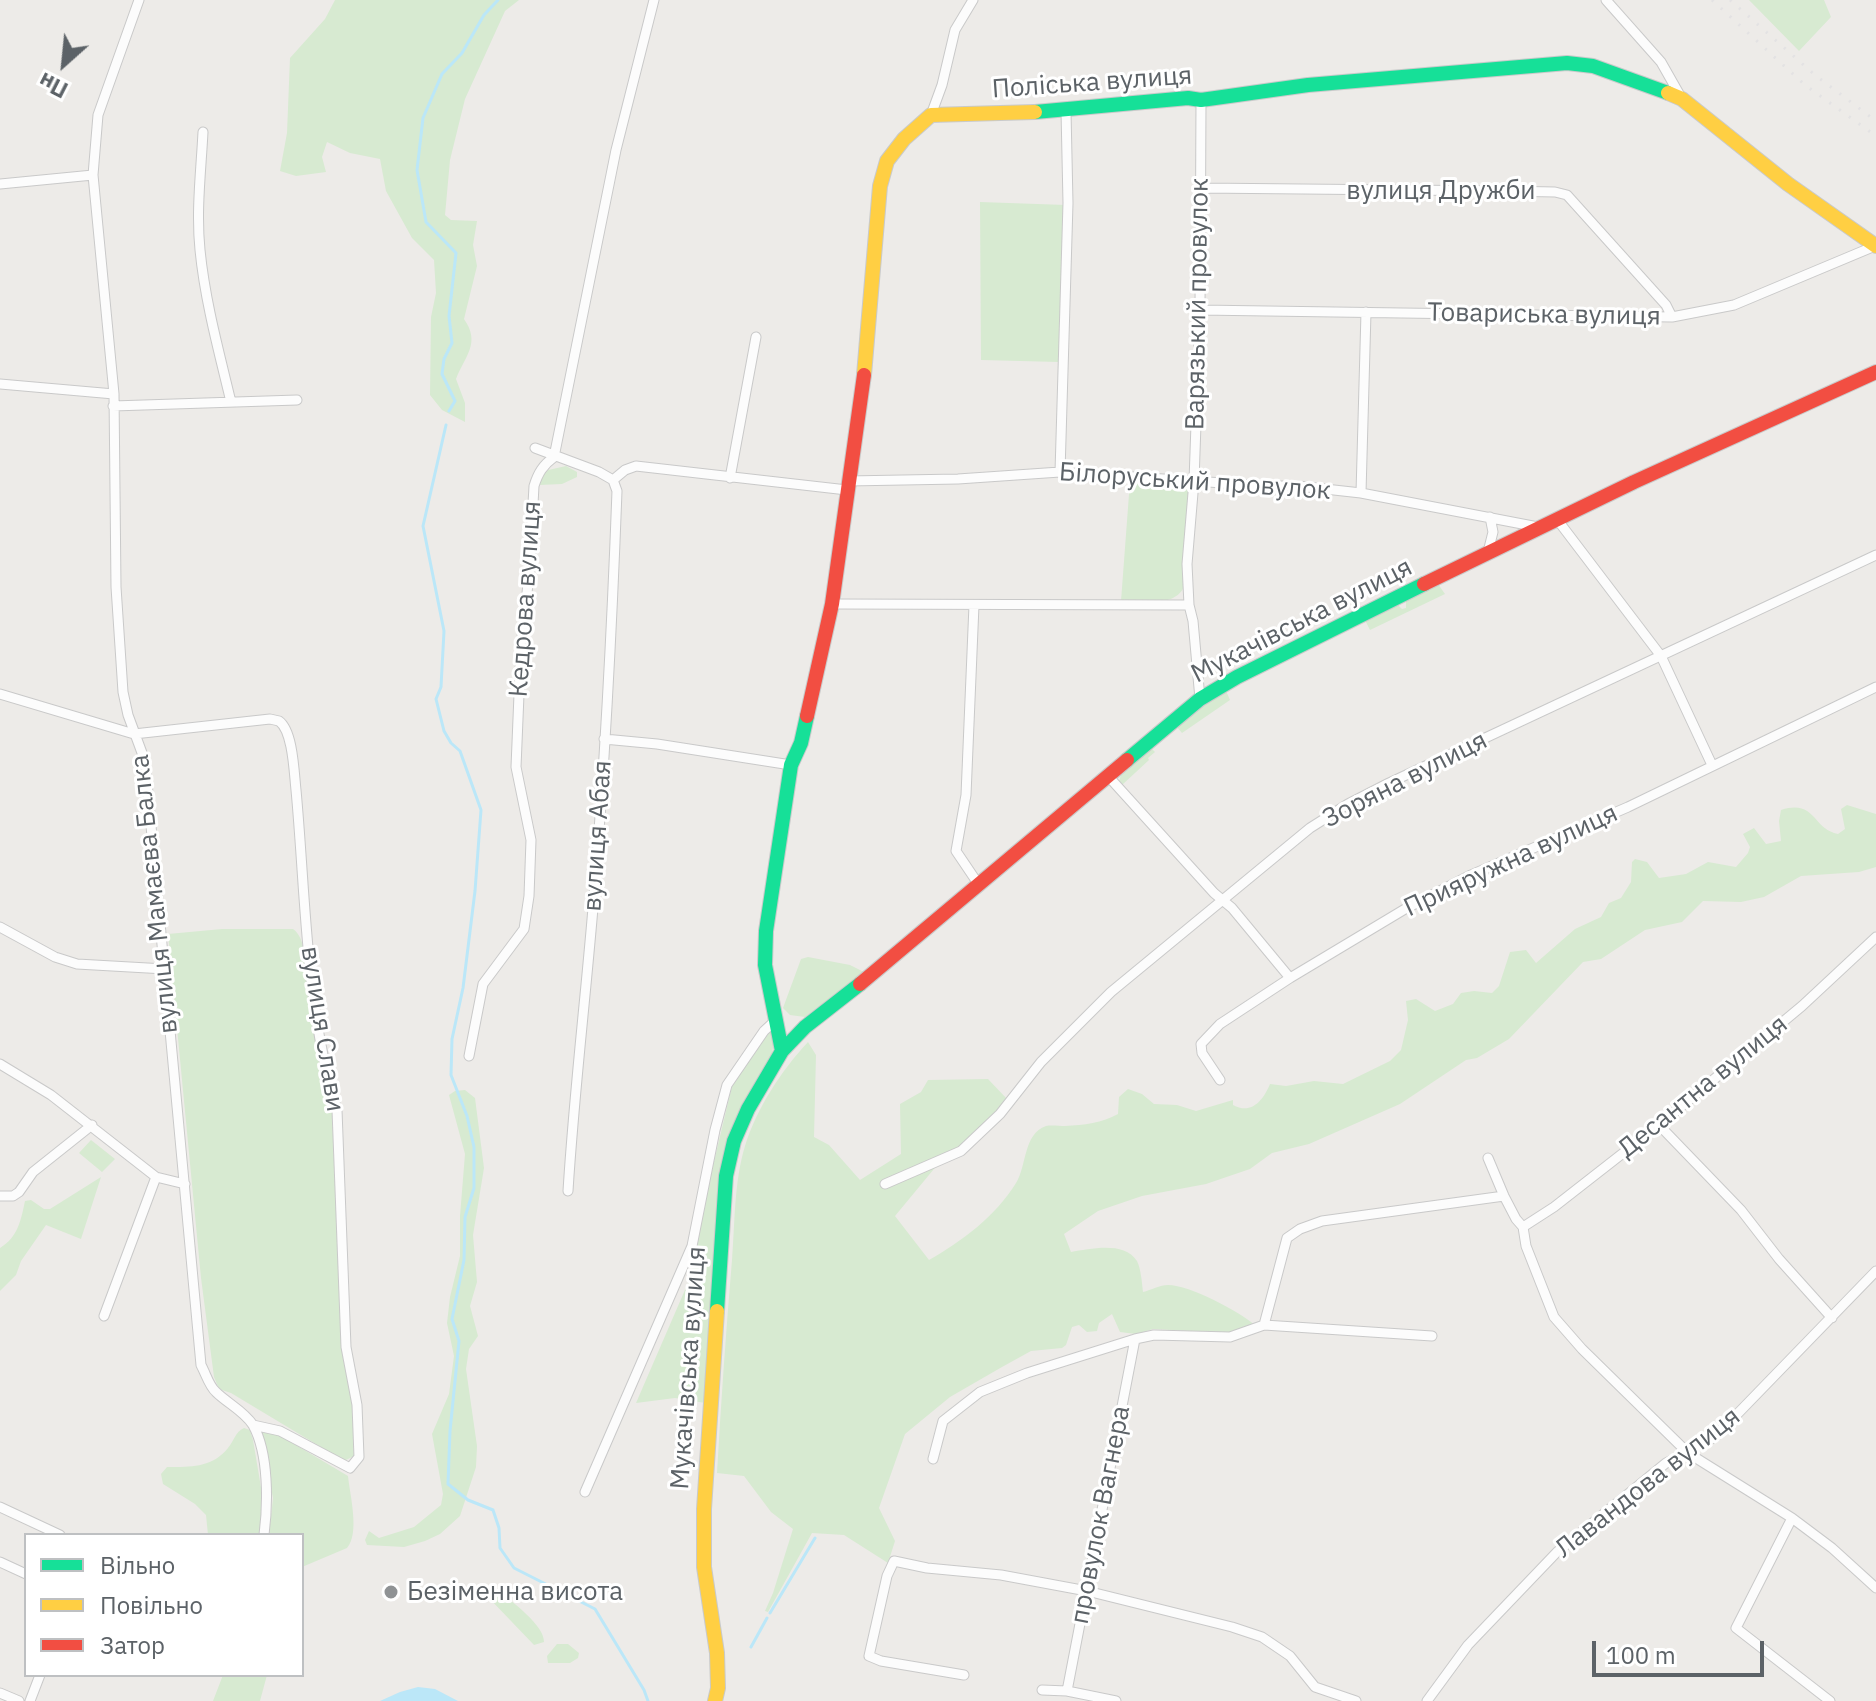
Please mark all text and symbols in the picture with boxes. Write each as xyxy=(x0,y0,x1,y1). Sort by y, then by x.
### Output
north arrow xyxy=(24,24,104,104)
street label: Поліська вулиця xyxy=(991,60,1193,106)
text: Пн xyxy=(33,66,72,105)
street label: вулиця Дружби xyxy=(1346,175,1536,207)
street label: Варязький провулок xyxy=(1180,178,1216,430)
street label: Товариська вулиця xyxy=(1427,297,1661,333)
street label: Білоруський провулок xyxy=(1058,457,1332,507)
street label: Кедрова вулиця xyxy=(504,500,548,698)
street label: Мукачівська вулиця xyxy=(1186,552,1418,690)
street label: Зоряна вулиця xyxy=(1317,725,1493,835)
street label: вулиця Мамаєва Балка xyxy=(125,753,185,1035)
street label: вулиця Абая xyxy=(577,759,619,913)
street label: Прияружна вулиця xyxy=(1399,798,1623,924)
street label: вулиця Слави xyxy=(294,944,350,1114)
street label: Десантна вулиця xyxy=(1612,1009,1794,1165)
street label: Мукачівська вулиця xyxy=(665,1245,713,1491)
street label: Лавандова вулиця xyxy=(1549,1401,1747,1565)
street label: провулок Вагнера xyxy=(1065,1403,1137,1627)
legend xyxy=(24,1533,304,1677)
text: Вільно xyxy=(100,1549,175,1581)
place label: Безіменна висота xyxy=(407,1576,623,1608)
marker: Безіменна висота xyxy=(382,1583,400,1601)
text: Повільно xyxy=(100,1589,203,1621)
scale bar xyxy=(1596,1625,1768,1675)
text: Затор xyxy=(100,1629,165,1661)
text: 100 m xyxy=(1606,1639,1676,1671)

